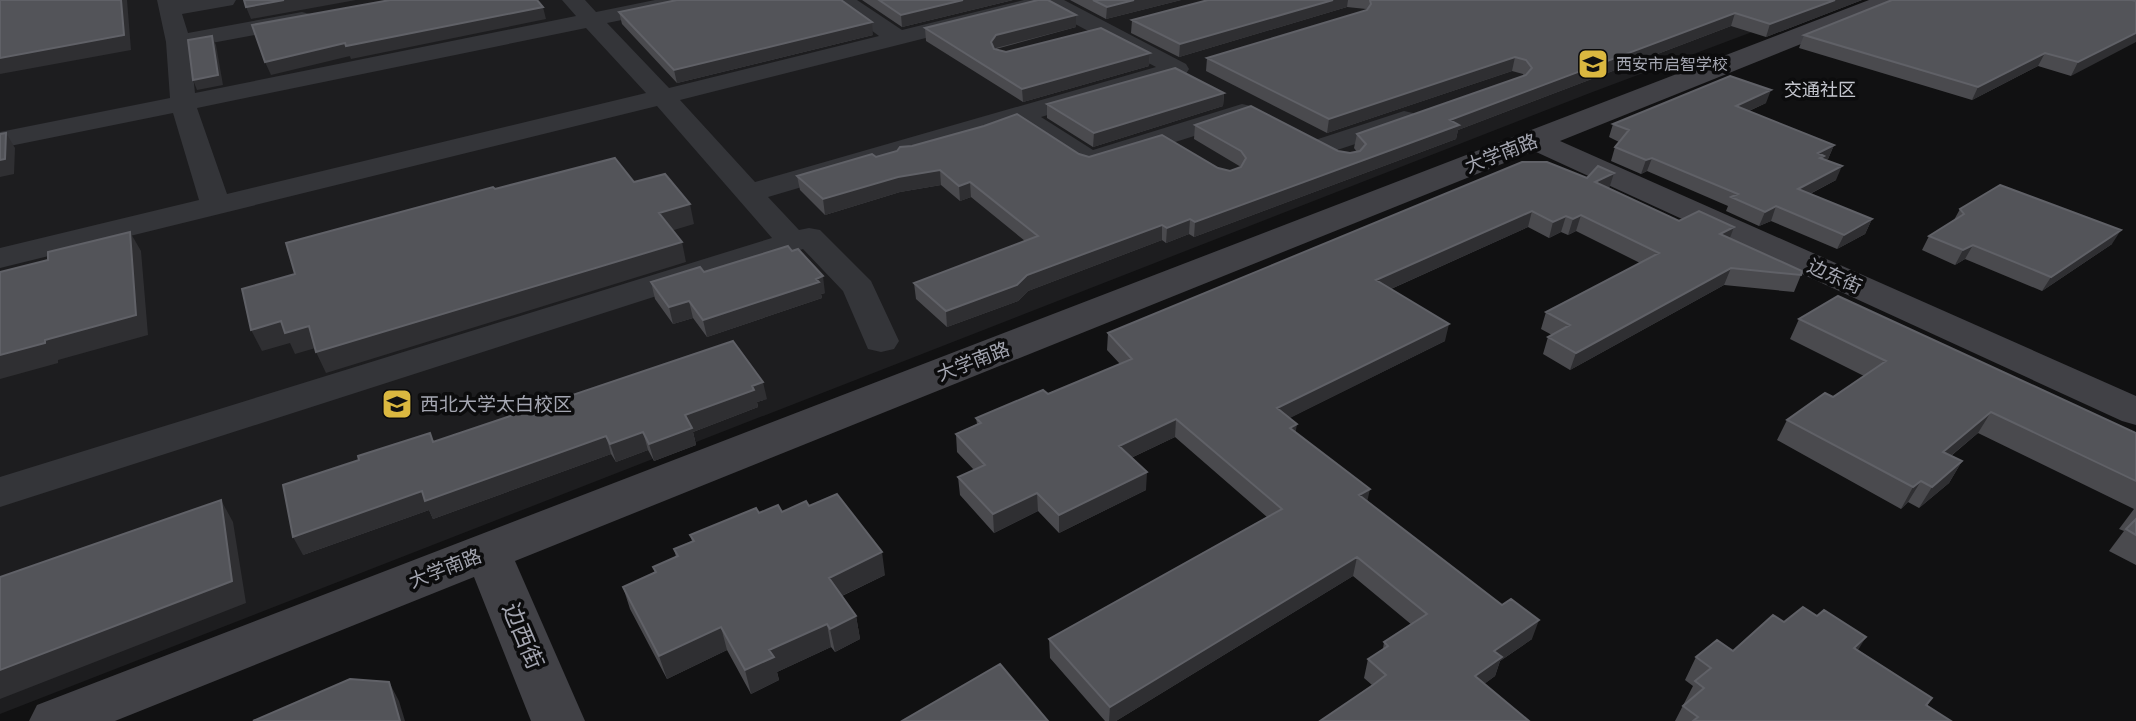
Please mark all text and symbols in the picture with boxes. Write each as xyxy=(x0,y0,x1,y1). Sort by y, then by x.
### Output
school or university icon: 西安市启智学校 xyxy=(1576,47,1610,81)
place label: 西安市启智学校 xyxy=(1616,54,1728,74)
district label: 交通社区 xyxy=(1784,78,1856,101)
street label: 大学南路 xyxy=(1461,128,1541,178)
street label: 边东街 xyxy=(1804,253,1866,299)
street label: 大学南路 xyxy=(933,336,1013,386)
school or university icon: 西北大学太白校区 xyxy=(380,387,414,421)
place label: 西北大学太白校区 xyxy=(420,392,572,416)
street label: 大学南路 xyxy=(405,543,485,593)
street label: 边西街 xyxy=(497,598,551,673)

